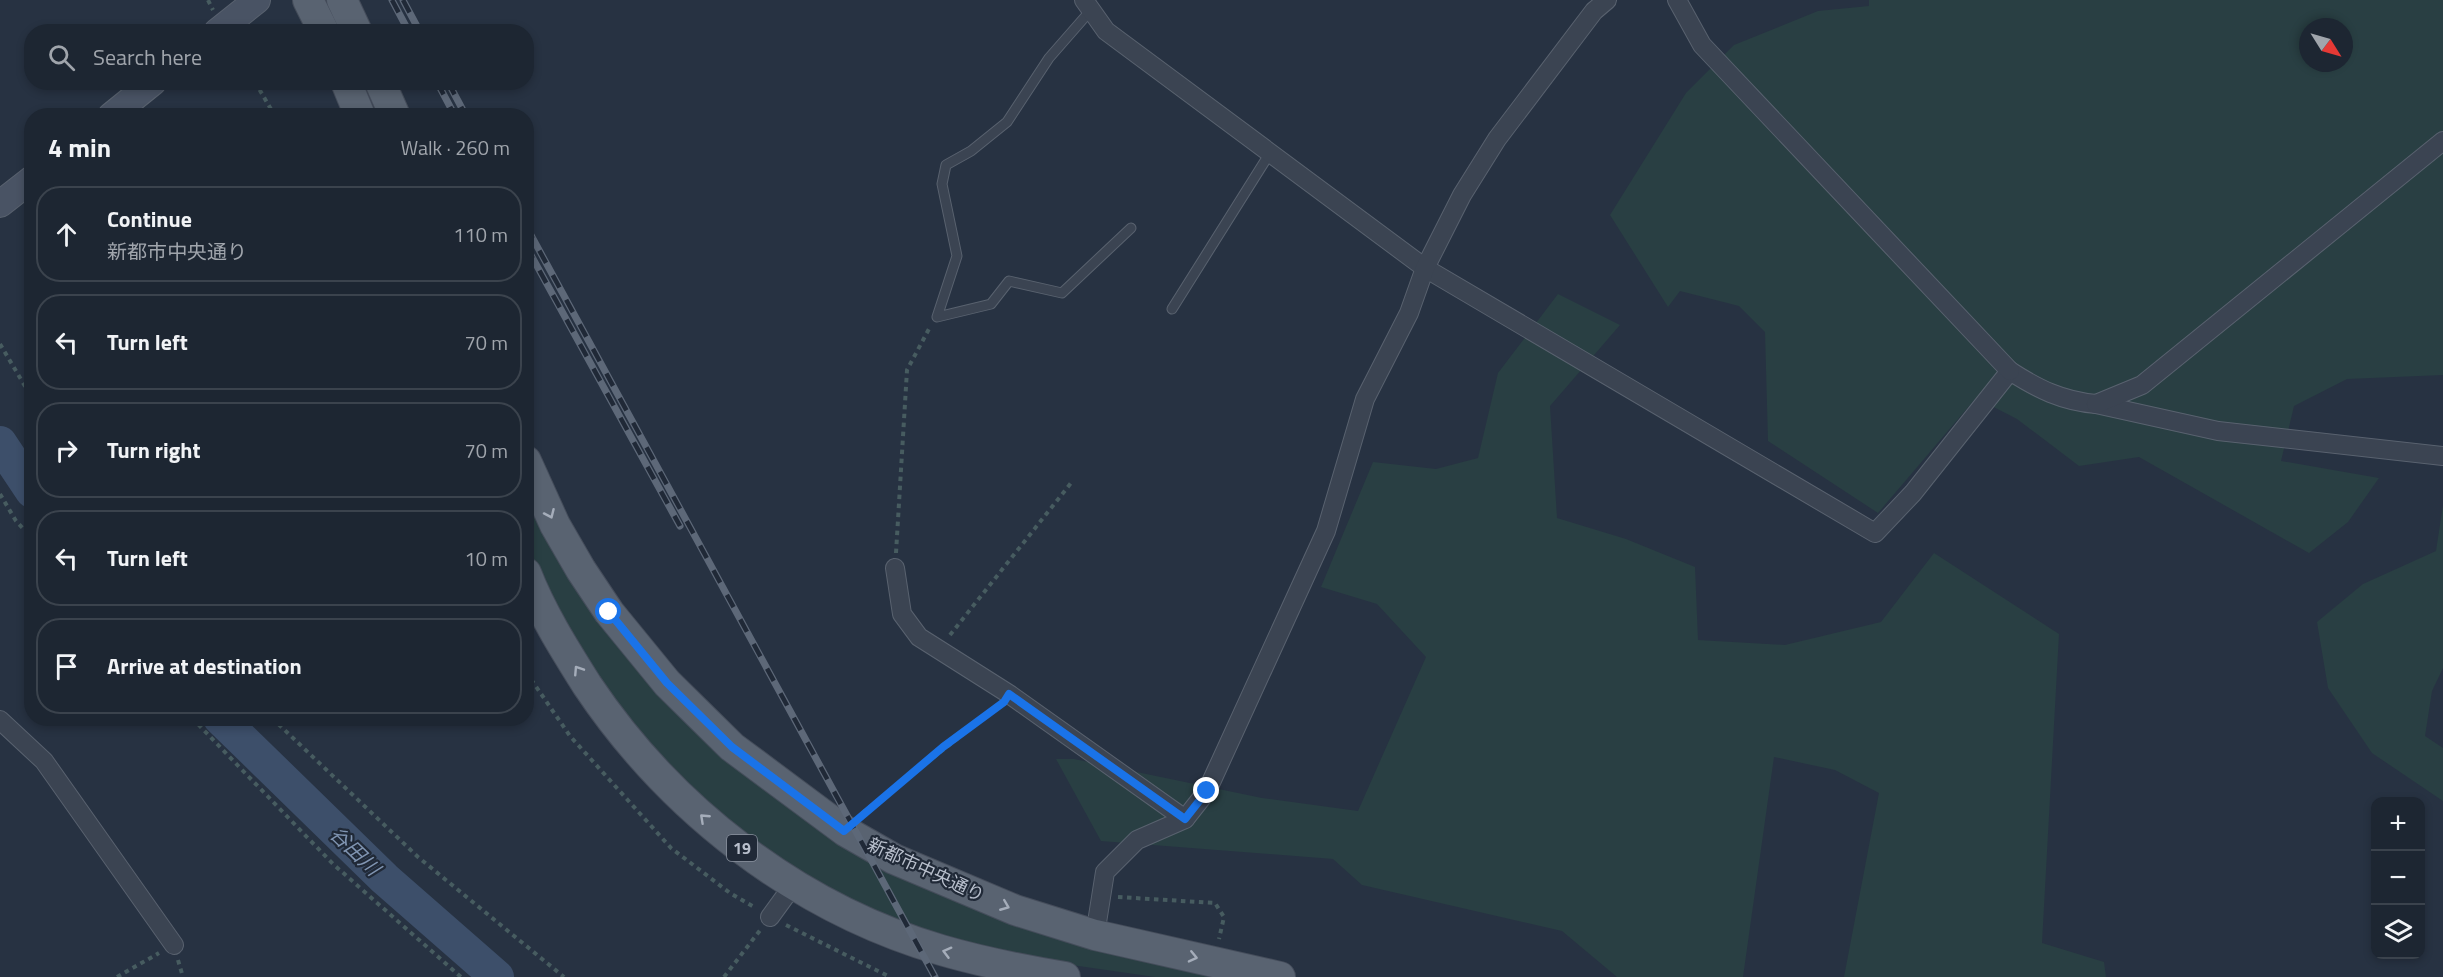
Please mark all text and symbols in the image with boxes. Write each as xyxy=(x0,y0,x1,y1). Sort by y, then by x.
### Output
north arrow xyxy=(2299,18,2353,72)
search box xyxy=(24,24,534,90)
text: Search here xyxy=(93,40,202,74)
icon: search xyxy=(45,41,78,74)
text: 4 min xyxy=(48,128,111,167)
text: Walk · 260 m xyxy=(401,132,510,163)
text: Continue xyxy=(107,202,192,236)
icon: ahead xyxy=(50,218,83,251)
text: 110 m xyxy=(453,219,508,250)
text: 新都市中央通り xyxy=(107,236,247,267)
text: Turn left xyxy=(107,325,188,359)
icon: left xyxy=(50,326,83,359)
text: 70 m xyxy=(464,327,508,358)
text: Turn right xyxy=(107,433,201,467)
icon: right xyxy=(50,434,83,467)
text: 70 m xyxy=(464,435,508,466)
one-way arrow xyxy=(543,508,555,519)
text: Turn left xyxy=(107,541,188,575)
icon: left xyxy=(50,542,83,575)
text: 10 m xyxy=(464,543,508,574)
route start xyxy=(595,598,621,624)
text: Arrive at destination xyxy=(107,649,302,683)
icon: arrive xyxy=(50,650,83,683)
one-way arrow xyxy=(574,666,585,677)
route end xyxy=(1193,777,1219,803)
map controls xyxy=(2371,797,2425,959)
button: + xyxy=(2371,797,2425,851)
one-way arrow xyxy=(701,814,711,825)
water label: 谷田川 xyxy=(323,819,389,884)
street label: 新都市中央通り xyxy=(863,831,989,908)
road number: 19 xyxy=(727,835,757,861)
button: − xyxy=(2371,851,2425,905)
one-way arrow xyxy=(999,899,1010,911)
button: layers xyxy=(2371,905,2425,959)
one-way arrow xyxy=(942,946,952,959)
one-way arrow xyxy=(1188,950,1198,963)

